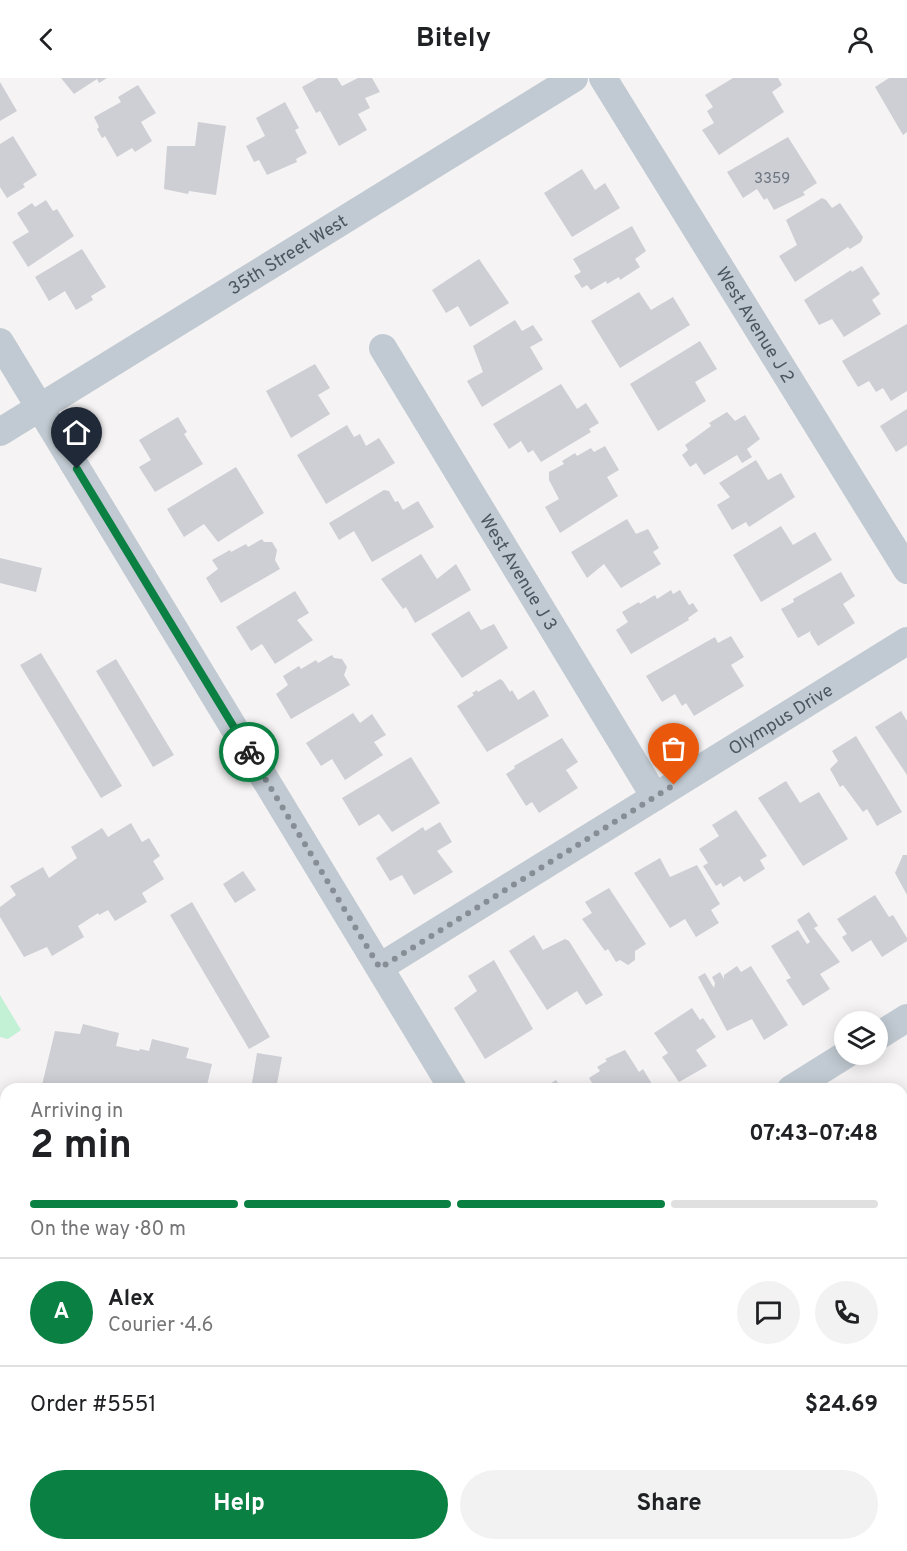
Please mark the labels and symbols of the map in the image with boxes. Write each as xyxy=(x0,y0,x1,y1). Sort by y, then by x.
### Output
house number: 3359 xyxy=(754,170,790,189)
street label: 35th Street West xyxy=(225,210,352,301)
street label: West Avenue J 2 xyxy=(710,263,799,388)
pin xyxy=(51,407,102,469)
street label: West Avenue J 3 xyxy=(473,510,562,635)
street label: Olympus Drive xyxy=(725,679,838,762)
courier xyxy=(219,722,279,782)
pin xyxy=(648,723,699,785)

